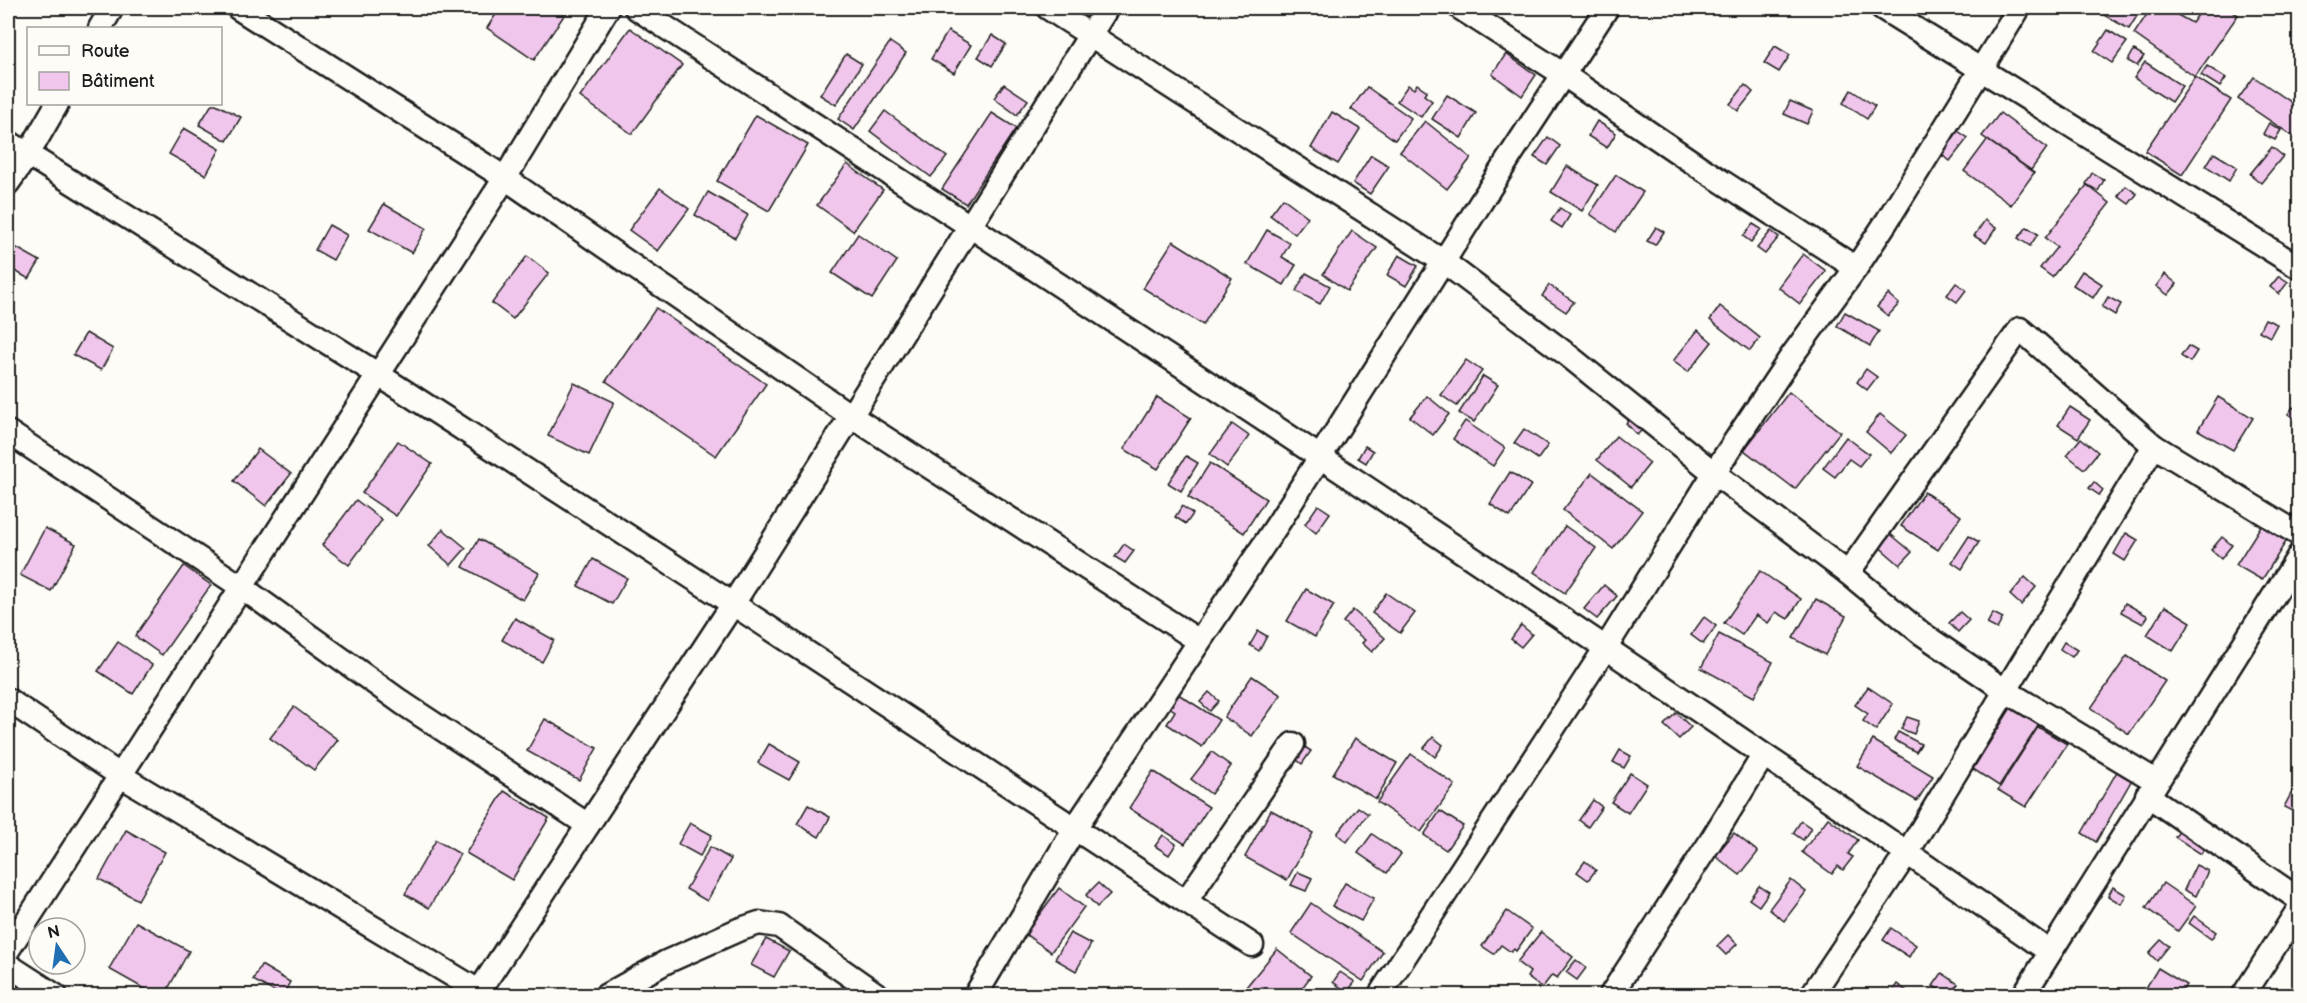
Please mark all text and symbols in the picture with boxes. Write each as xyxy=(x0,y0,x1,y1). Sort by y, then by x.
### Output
legend xyxy=(27,27,222,105)
text: Route xyxy=(81,41,130,62)
text: Bâtiment xyxy=(81,71,155,92)
north arrow xyxy=(27,916,87,976)
text: N xyxy=(46,922,62,943)

